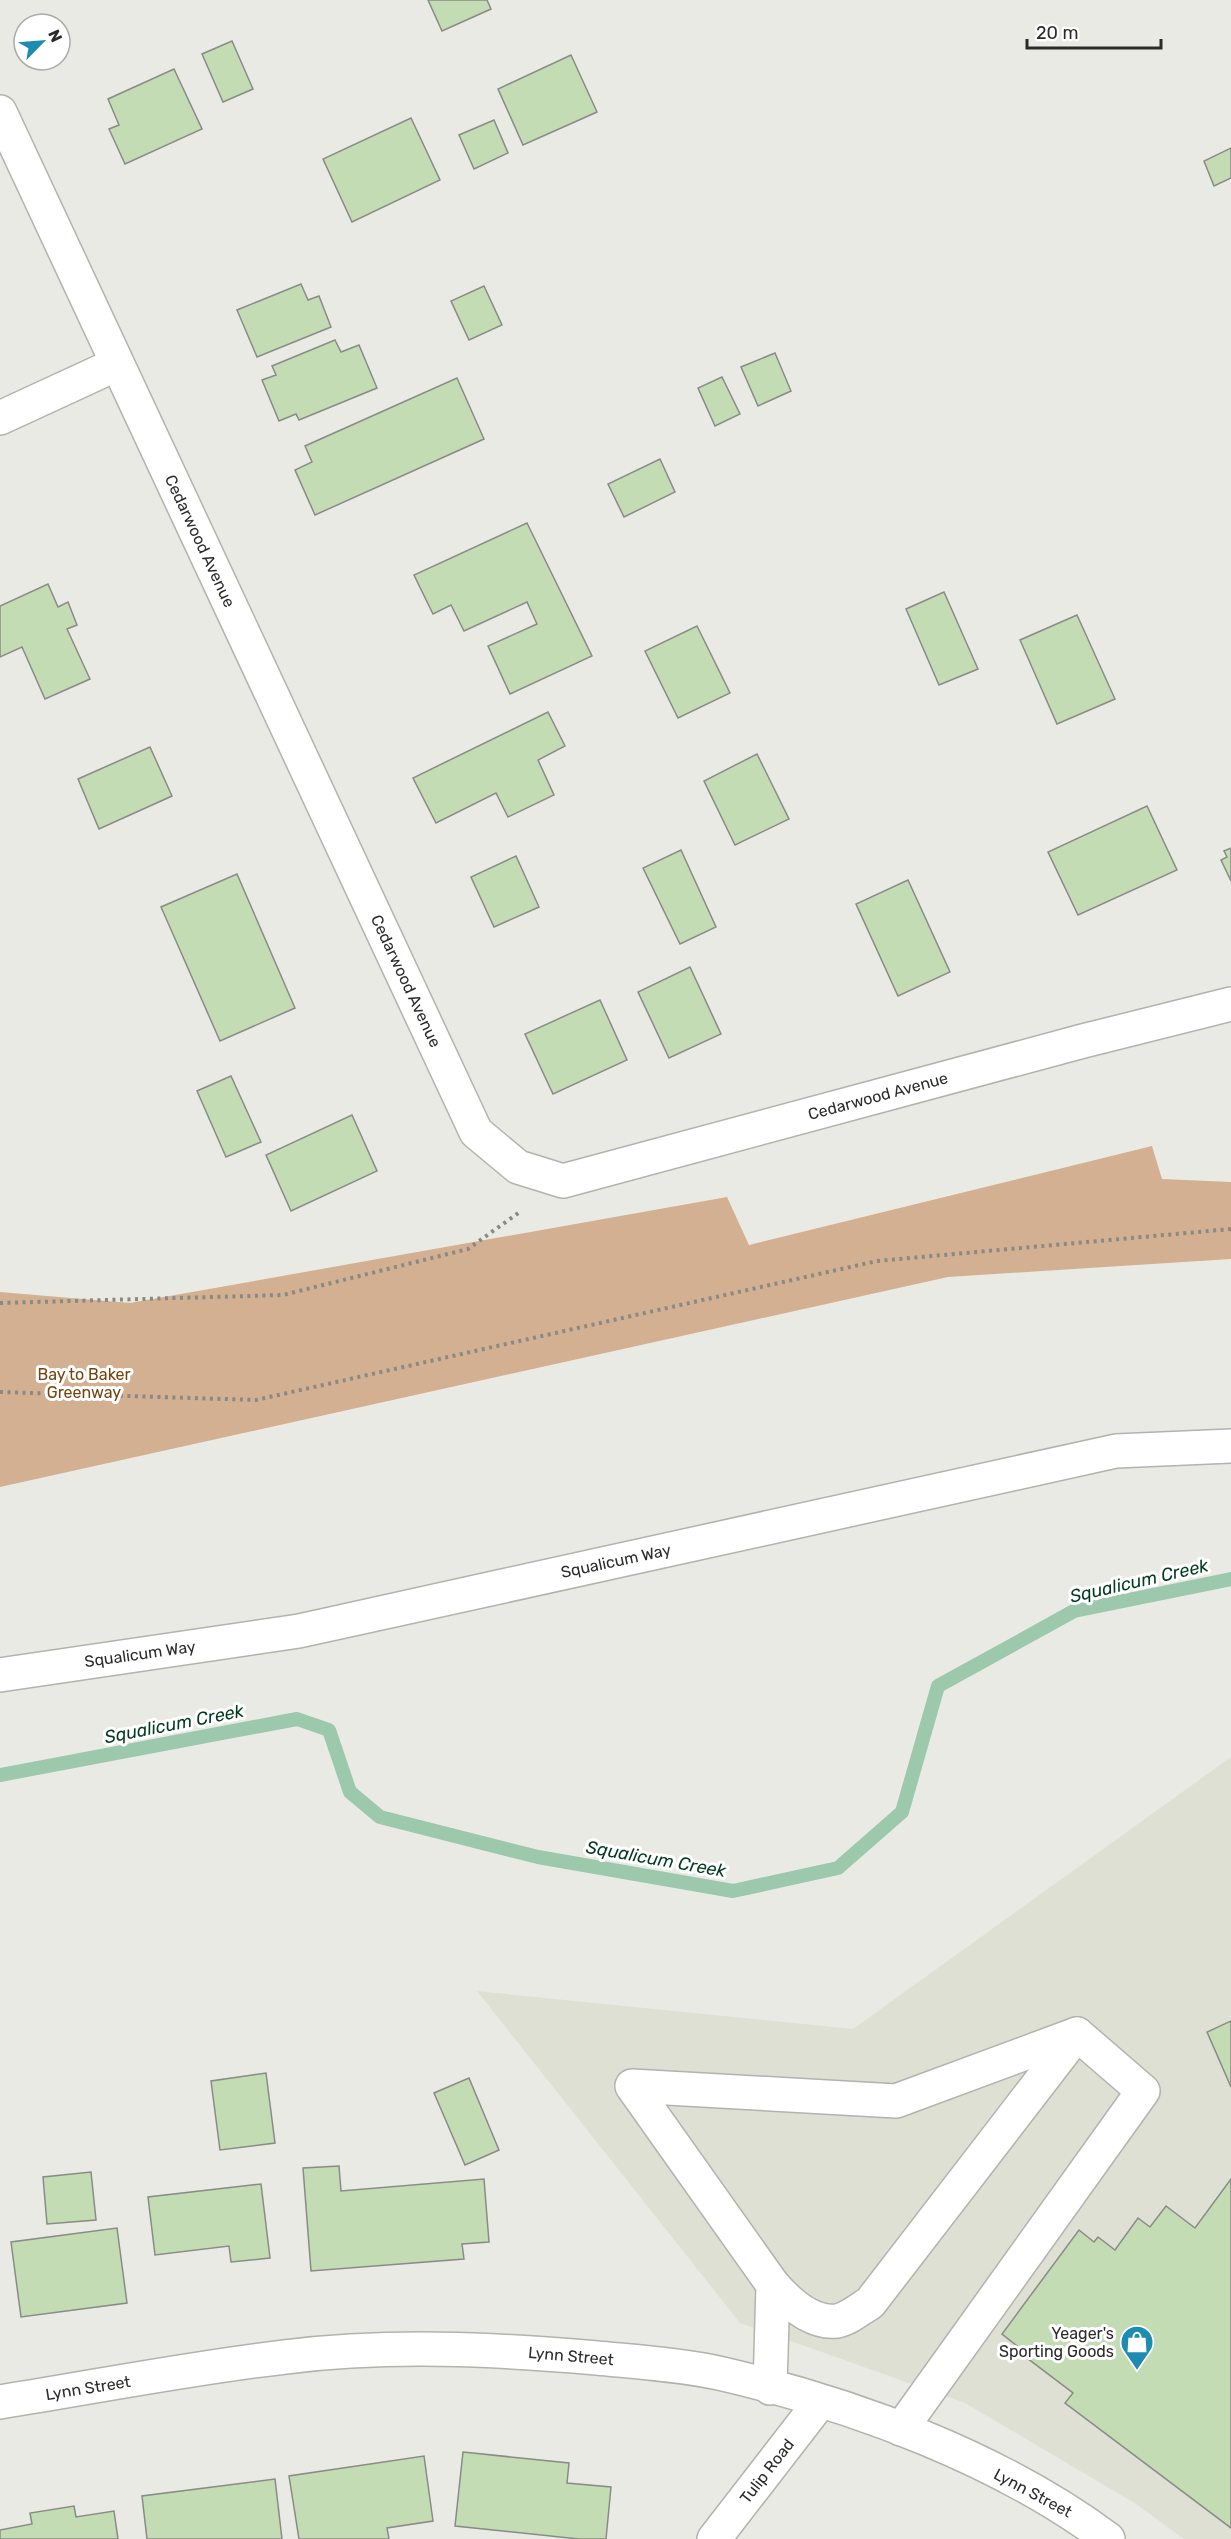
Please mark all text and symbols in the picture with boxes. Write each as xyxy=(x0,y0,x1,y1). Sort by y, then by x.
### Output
north arrow xyxy=(12,12,72,72)
scale bar xyxy=(1027,12,1160,50)
text: 20 m xyxy=(1036,22,1078,44)
text: N xyxy=(44,27,66,45)
street label: Cedarwood Avenue xyxy=(161,472,239,610)
street label: Cedarwood Avenue xyxy=(367,912,445,1050)
street label: Cedarwood Avenue xyxy=(806,1068,950,1124)
park label: Bay to Baker Greenway xyxy=(37,1365,131,1402)
street label: Squalicum Way xyxy=(559,1540,673,1582)
water label: Squalicum Creek xyxy=(1068,1554,1211,1608)
street label: Squalicum Way xyxy=(83,1637,197,1671)
water label: Squalicum Creek xyxy=(103,1700,246,1748)
water label: Squalicum Creek xyxy=(584,1836,728,1882)
place label: Yeager's Sporting Goods xyxy=(999,2324,1114,2361)
shop icon: Yeager's Sporting Goods xyxy=(1119,2324,1155,2371)
street label: Lynn Street xyxy=(527,2343,615,2369)
street label: Lynn Street xyxy=(44,2372,132,2404)
street label: Tulip Road xyxy=(736,2435,798,2507)
street label: Lynn Street xyxy=(991,2464,1075,2522)

